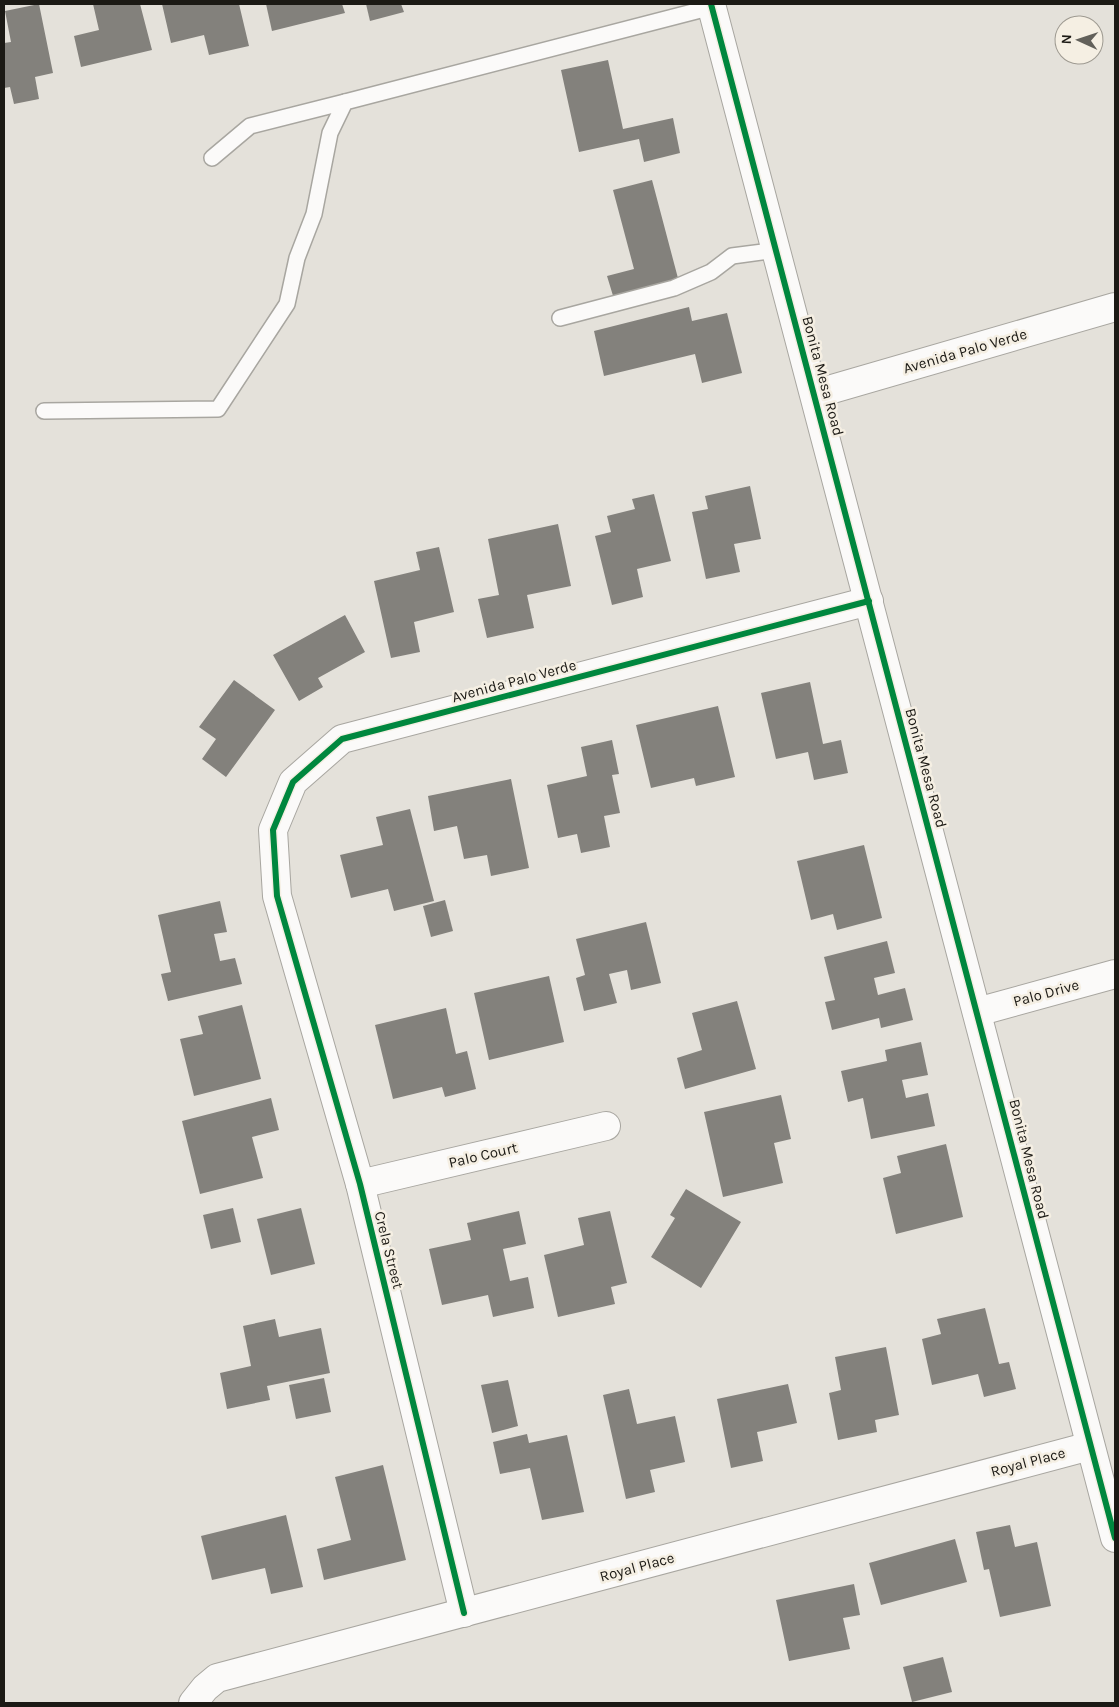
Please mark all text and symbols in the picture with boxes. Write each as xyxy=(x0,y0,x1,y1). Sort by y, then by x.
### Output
north arrow xyxy=(1054,15,1104,65)
text: N xyxy=(1058,34,1075,45)
street label: Bonita Mesa Road xyxy=(798,314,848,438)
street label: Avenida Palo Verde xyxy=(901,325,1029,377)
street label: Avenida Palo Verde xyxy=(450,656,578,706)
street label: Bonita Mesa Road xyxy=(901,706,951,830)
street label: Palo Drive xyxy=(1011,976,1081,1010)
street label: Bonita Mesa Road xyxy=(1005,1097,1053,1221)
street label: Palo Court xyxy=(447,1138,520,1172)
street label: Crela Street xyxy=(371,1209,407,1291)
street label: Royal Place xyxy=(989,1443,1067,1481)
street label: Royal Place xyxy=(598,1548,676,1586)

